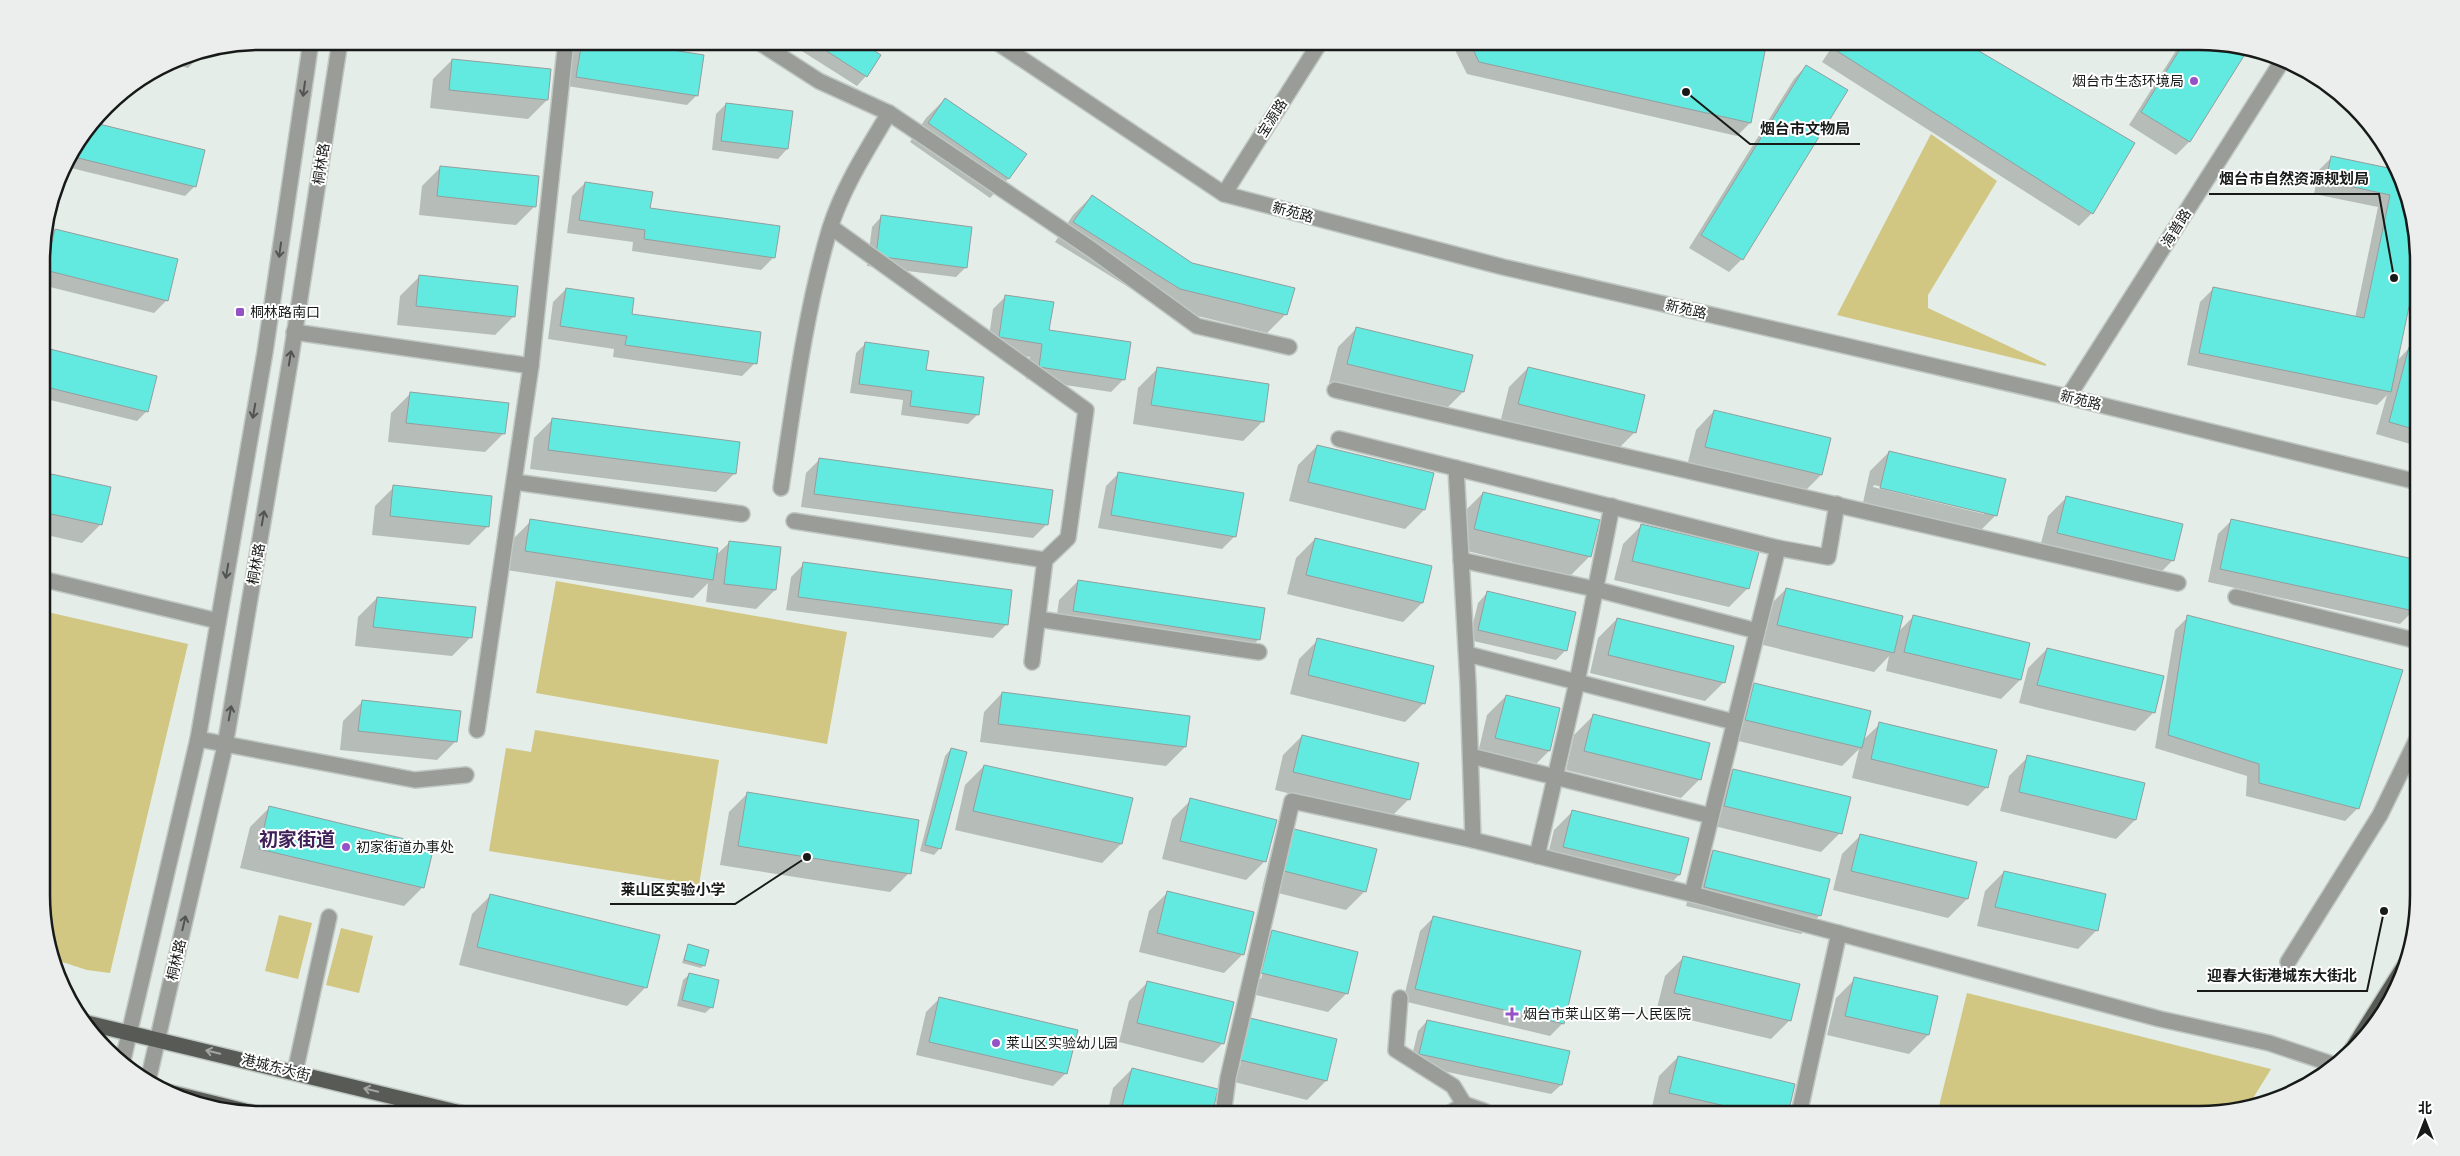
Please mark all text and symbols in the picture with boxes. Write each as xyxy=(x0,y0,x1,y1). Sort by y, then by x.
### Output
place label: 烟台市生态环境局 xyxy=(2072,73,2184,90)
marker: 烟台市生态环境局 xyxy=(2188,75,2200,87)
one-way arrow xyxy=(299,81,309,97)
street label: 宝源路 xyxy=(1254,96,1291,141)
callout: 烟台市文物局 xyxy=(1750,114,1860,144)
text: 烟台市文物局 xyxy=(1760,120,1850,138)
street label: 桐林路 xyxy=(310,142,333,186)
callout: 烟台市自然资源规划局 xyxy=(2209,164,2379,194)
text: 烟台市自然资源规划局 xyxy=(2219,170,2369,188)
street label: 新苑路 xyxy=(1270,199,1315,226)
street label: 海普路 xyxy=(2158,206,2195,251)
one-way arrow xyxy=(275,242,285,258)
street label: 新苑路 xyxy=(1664,296,1708,322)
place label: 桐林路南口 xyxy=(250,304,320,321)
marker: 桐林路南口 xyxy=(234,306,246,318)
one-way arrow xyxy=(286,350,296,366)
street label: 新苑路 xyxy=(2058,387,2103,414)
one-way arrow xyxy=(249,402,259,418)
one-way arrow xyxy=(259,511,269,527)
street label: 桐林路 xyxy=(244,542,269,586)
one-way arrow xyxy=(221,562,231,578)
one-way arrow xyxy=(226,705,236,721)
district label: 初家街道 xyxy=(259,828,335,852)
place label: 初家街道办事处 xyxy=(356,839,454,856)
marker: 初家街道办事处 xyxy=(340,841,352,853)
callout: 莱山区实验小学 xyxy=(610,874,735,904)
text: 莱山区实验小学 xyxy=(620,881,726,899)
one-way arrow xyxy=(180,915,190,931)
street label: 桐林路 xyxy=(163,938,189,982)
callout: 迎春大街港城东大街北 xyxy=(2197,961,2367,991)
text: 迎春大街港城东大街北 xyxy=(2207,967,2357,985)
place label: 烟台市莱山区第一人民医院 xyxy=(1523,1006,1691,1023)
marker: 烟台市莱山区第一人民医院 xyxy=(1505,1007,1519,1021)
place label: 莱山区实验幼儿园 xyxy=(1006,1035,1118,1052)
marker: 莱山区实验幼儿园 xyxy=(990,1037,1002,1049)
one-way arrow xyxy=(206,1047,222,1056)
street label: 港城东大街 xyxy=(240,1051,312,1084)
one-way arrow xyxy=(363,1085,379,1095)
north arrow xyxy=(2400,1096,2450,1146)
text: 北 xyxy=(2418,1100,2432,1117)

